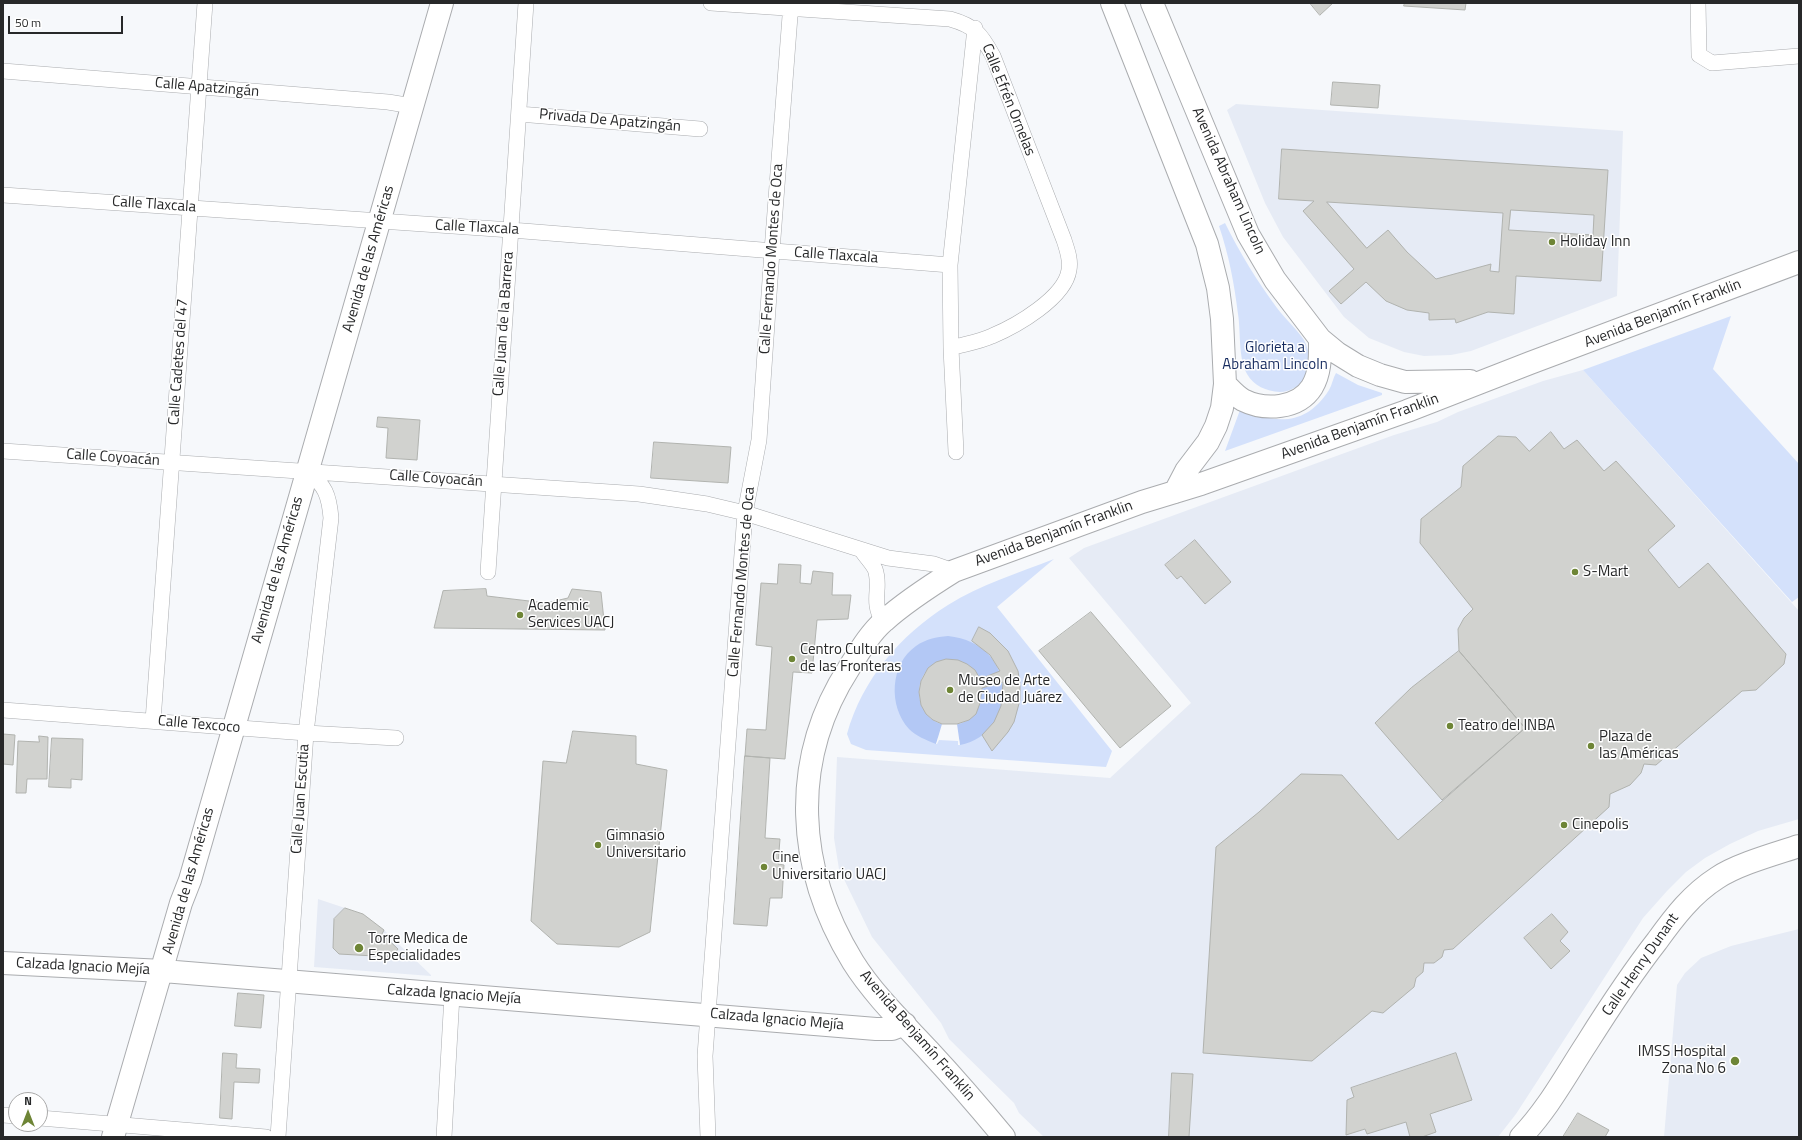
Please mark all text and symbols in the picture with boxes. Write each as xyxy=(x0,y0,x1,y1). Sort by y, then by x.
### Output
scale bar xyxy=(10,8,125,34)
text: 50 m xyxy=(15,13,41,32)
street label: Calle Efrén Ornelas xyxy=(977,41,1039,159)
street label: Calle Apatzingán xyxy=(154,74,260,102)
street label: Avenida Abraham Lincoln xyxy=(1187,105,1269,257)
street label: Privada De Apatzingán xyxy=(538,106,682,136)
street label: Calle Fernando Montes de Oca xyxy=(756,163,788,355)
street label: Avenida de las Américas xyxy=(339,183,399,335)
street label: Calle Tlaxcala xyxy=(111,193,197,217)
street label: Calle Tlaxcala xyxy=(435,217,519,239)
place label: Holiday Inn xyxy=(1560,233,1630,251)
marker: Holiday Inn xyxy=(1547,237,1557,247)
street label: Calle Tlaxcala xyxy=(793,244,879,268)
street label: Calle Juan de la Barrera xyxy=(490,251,518,397)
street label: Avenida Benjamín Franklin xyxy=(1582,276,1744,352)
street label: Calle Cadetes del 47 xyxy=(166,298,192,426)
park label: Glorieta a Abraham Lincoln xyxy=(1222,339,1328,374)
street label: Avenida Benjamín Franklin xyxy=(1279,390,1441,464)
street label: Calle Coyoacán xyxy=(66,446,160,470)
street label: Calle Coyoacán xyxy=(389,467,483,491)
street label: Calle Fernando Montes de Oca xyxy=(725,486,759,678)
street label: Avenida de las Américas xyxy=(248,494,308,646)
street label: Avenida Benjamín Franklin xyxy=(973,497,1135,571)
place label: S-Mart xyxy=(1583,563,1628,581)
marker: S-Mart xyxy=(1570,567,1580,577)
place label: Academic Services UACJ xyxy=(528,597,614,632)
marker: Academic Services UACJ xyxy=(515,610,525,620)
place label: Centro Cultural de las Fronteras xyxy=(800,641,901,676)
marker: Centro Cultural de las Fronteras xyxy=(787,654,797,664)
place label: Museo de Arte de Ciudad Juárez xyxy=(958,672,1062,707)
marker: Museo de Arte de Ciudad Juárez xyxy=(945,685,955,695)
street label: Calle Texcoco xyxy=(157,712,241,738)
place label: Teatro del INBA xyxy=(1458,717,1555,735)
marker: Teatro del INBA xyxy=(1445,721,1455,731)
place label: Plaza de las Américas xyxy=(1599,728,1679,763)
marker: Plaza de las Américas xyxy=(1586,741,1596,751)
street label: Calle Juan Escutia xyxy=(288,743,314,855)
street label: Avenida de las Américas xyxy=(159,805,219,957)
place label: Cinepolis xyxy=(1572,816,1629,834)
marker: Cinepolis xyxy=(1559,820,1569,830)
place label: Gimnasio Universitario xyxy=(606,827,686,862)
marker: Gimnasio Universitario xyxy=(593,840,603,850)
place label: Cine Universitario UACJ xyxy=(772,849,886,884)
marker: Cine Universitario UACJ xyxy=(759,862,769,872)
street label: Calle Henry Dunant xyxy=(1599,910,1683,1020)
place label: Torre Medica de Especialidades xyxy=(368,930,468,965)
marker: Torre Medica de Especialidades xyxy=(353,942,365,954)
street label: Calzada Ignacio Mejía xyxy=(15,954,151,980)
street label: Avenida Benjamín Franklin xyxy=(856,967,978,1105)
street label: Calzada Ignacio Mejía xyxy=(386,981,522,1009)
street label: Calzada Ignacio Mejía xyxy=(709,1005,845,1035)
place label: IMSS Hospital Zona No 6 xyxy=(1638,1043,1726,1078)
marker: IMSS Hospital Zona No 6 xyxy=(1729,1055,1741,1067)
north arrow xyxy=(8,1092,48,1132)
text: N xyxy=(24,1093,32,1109)

